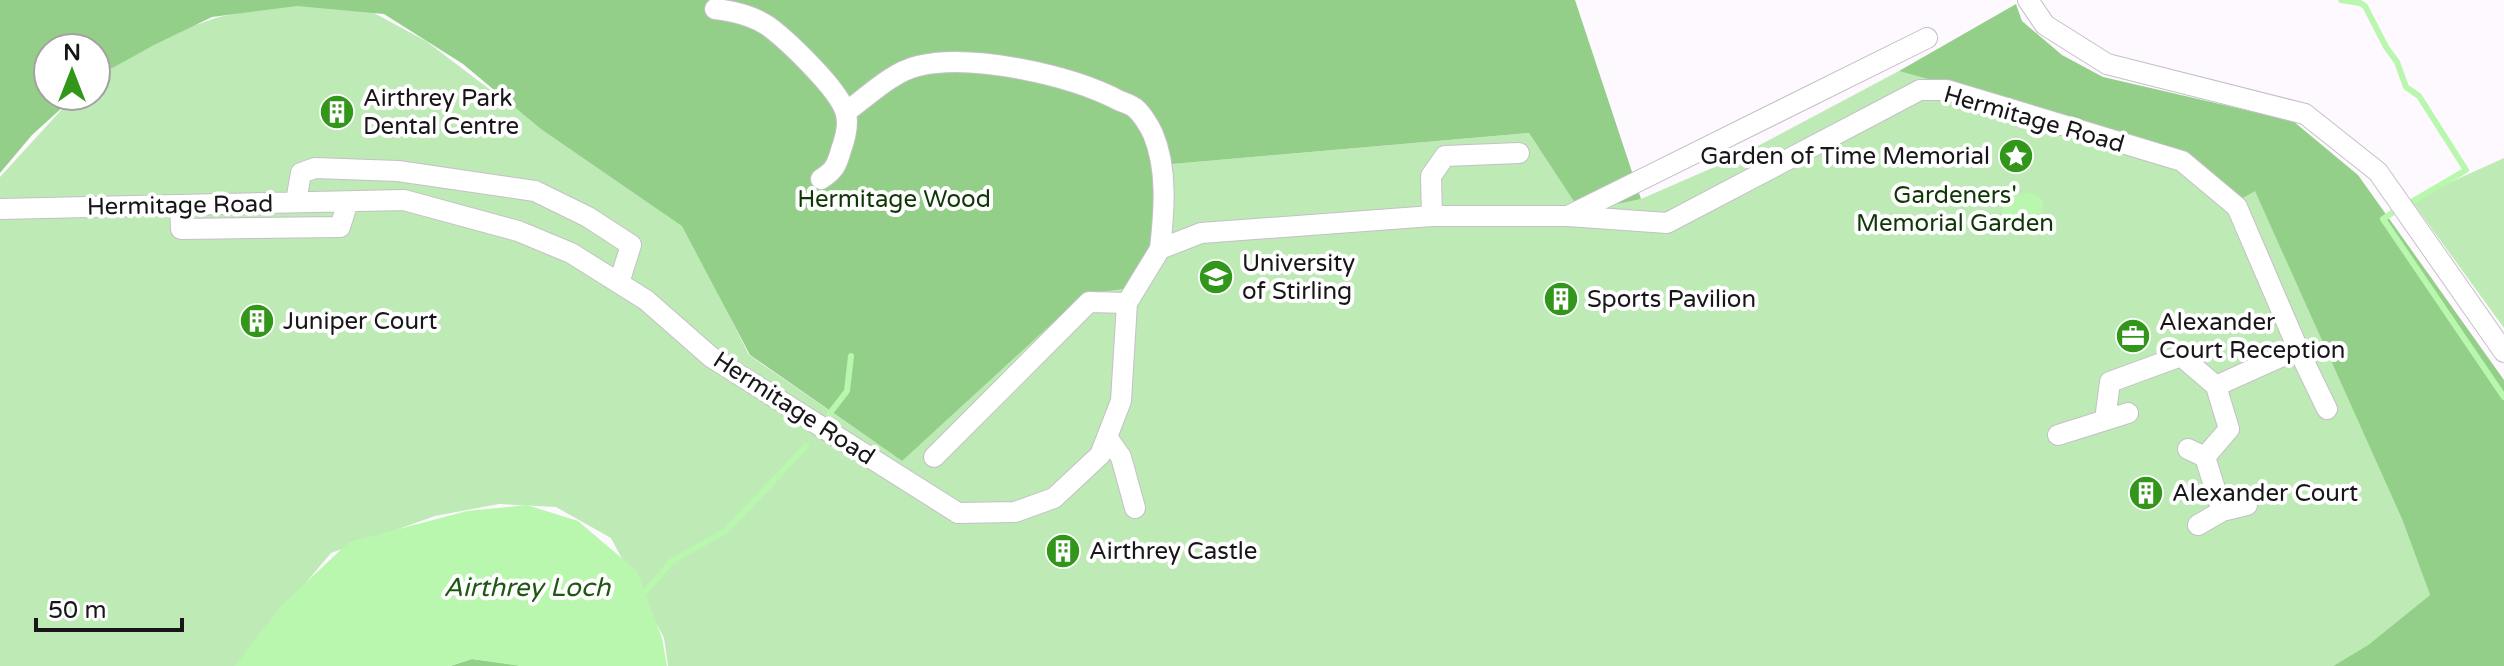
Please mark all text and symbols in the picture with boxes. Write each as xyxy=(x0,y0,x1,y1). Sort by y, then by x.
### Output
north arrow xyxy=(32,32,112,112)
text: N xyxy=(63,40,81,66)
street label: Hermitage Road xyxy=(1940,80,2128,159)
place label: Airthrey Park Dental Centre xyxy=(363,84,519,141)
building icon: Airthrey Park Dental Centre xyxy=(318,93,356,131)
place icon: Garden of Time Memorial xyxy=(1997,137,2035,175)
place label: Garden of Time Memorial xyxy=(1700,142,1990,171)
park label: Gardeners' Memorial Garden xyxy=(1856,181,2054,238)
park label: Hermitage Wood xyxy=(797,185,991,214)
street label: Hermitage Road xyxy=(87,189,274,222)
place label: University of Stirling xyxy=(1242,249,1355,306)
school or university icon: University of Stirling xyxy=(1197,258,1235,296)
building icon: Sports Pavilion xyxy=(1542,280,1580,318)
place label: Sports Pavilion xyxy=(1587,285,1756,314)
building icon: Juniper Court xyxy=(238,302,276,340)
place label: Juniper Court xyxy=(283,307,437,336)
place label: Alexander Court Reception xyxy=(2159,308,2345,365)
office icon: Alexander Court Reception xyxy=(2114,317,2152,355)
street label: Hermitage Road xyxy=(708,345,880,471)
building icon: Alexander Court xyxy=(2127,474,2165,512)
place label: Alexander Court xyxy=(2172,479,2358,508)
building icon: Airthrey Castle xyxy=(1044,532,1082,570)
place label: Airthrey Castle xyxy=(1089,537,1257,566)
water label: Airthrey Loch xyxy=(444,572,612,603)
scale bar xyxy=(36,582,182,632)
text: 50 m xyxy=(48,596,106,625)

